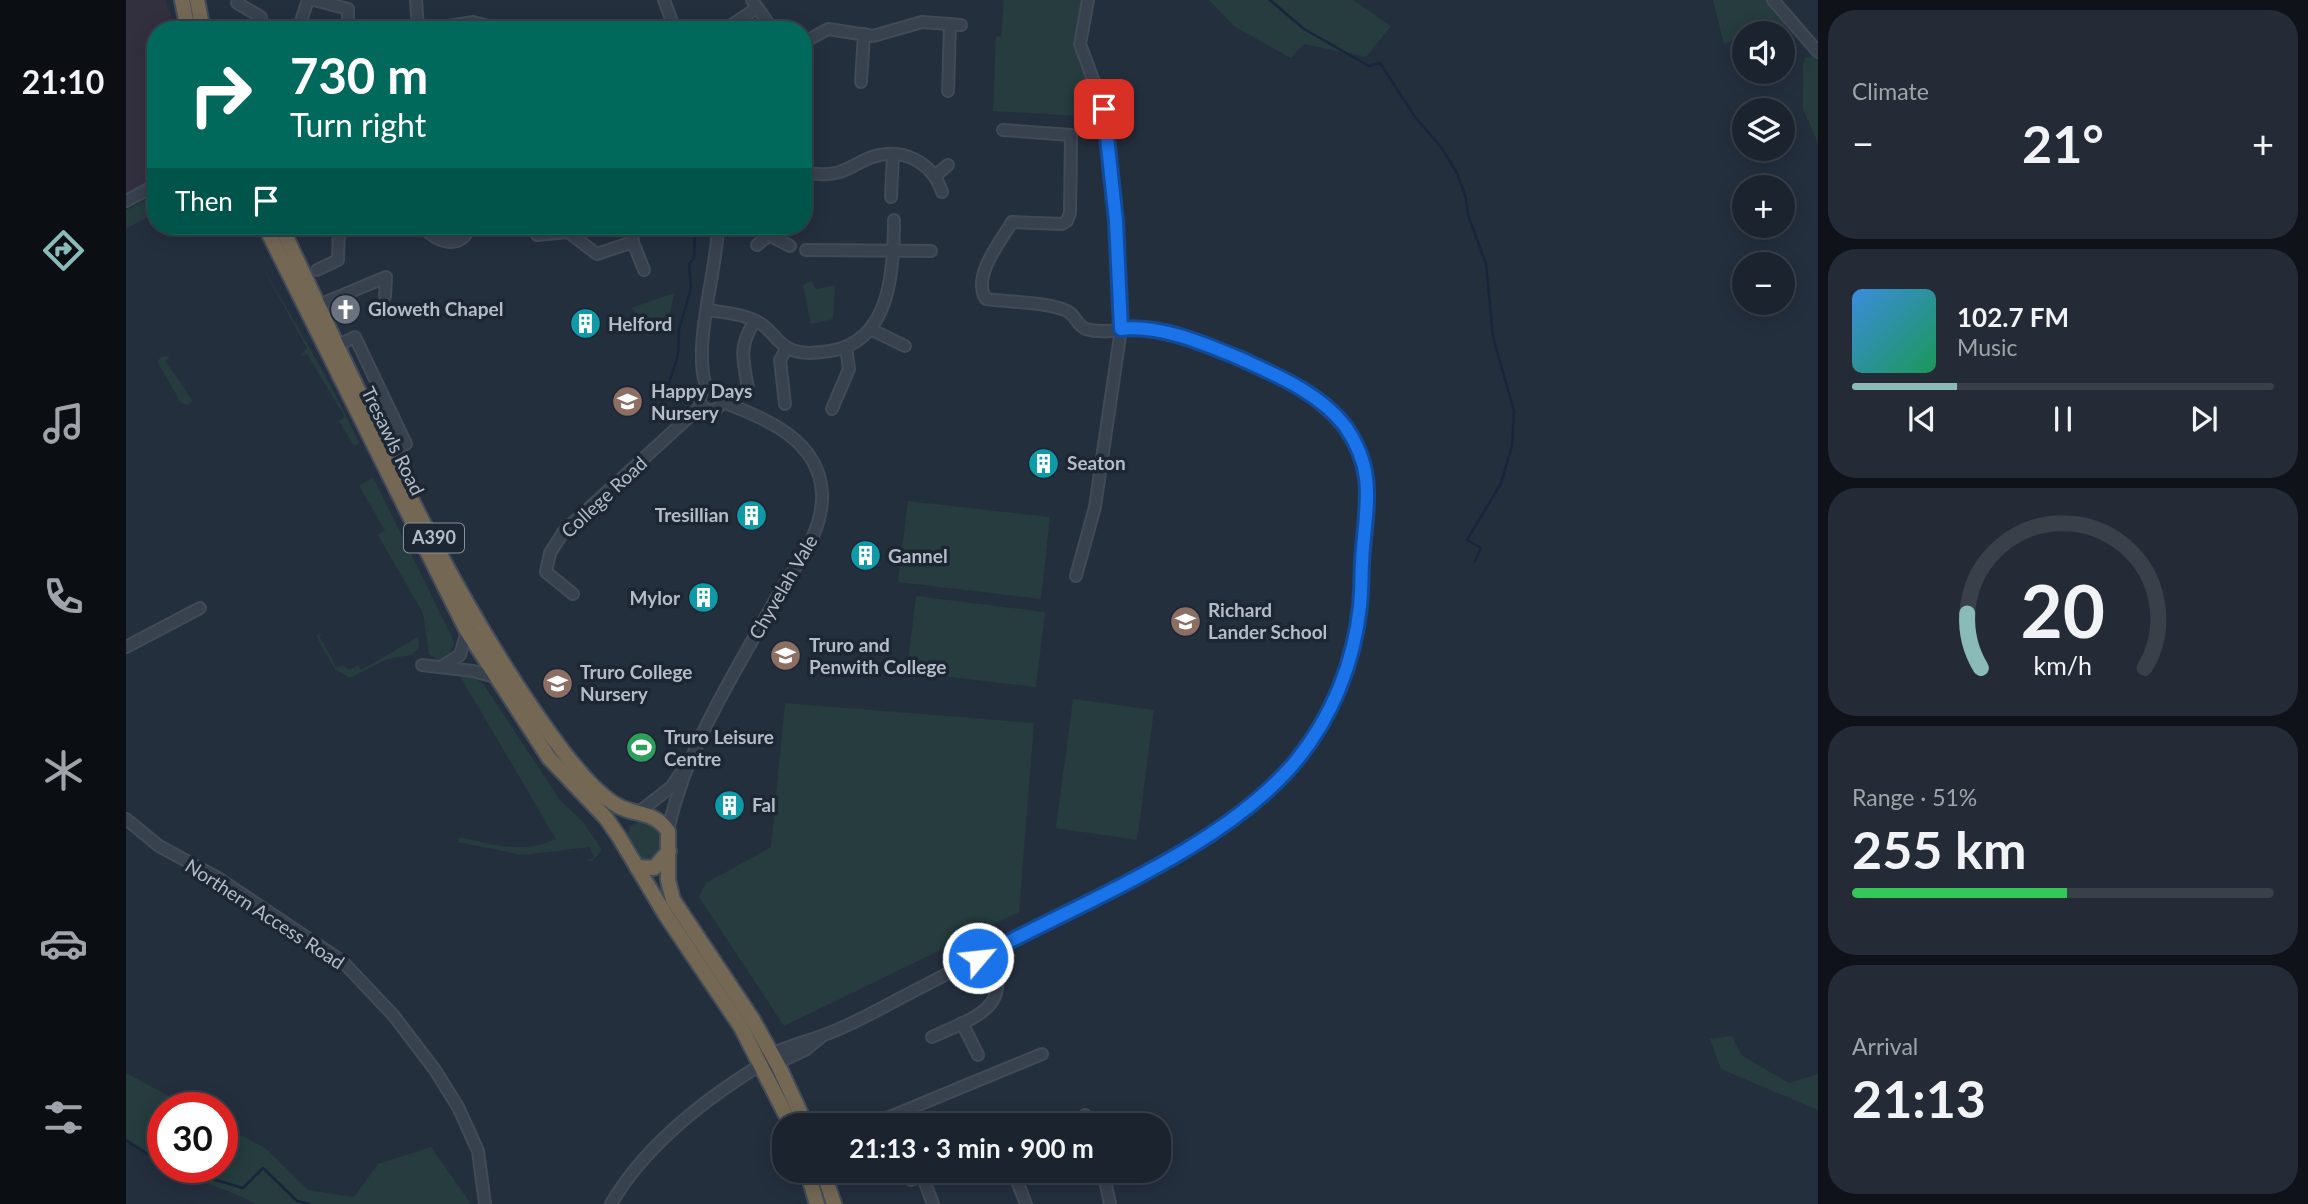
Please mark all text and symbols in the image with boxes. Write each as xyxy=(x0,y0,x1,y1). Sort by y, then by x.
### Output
map controls xyxy=(1732,21,1795,315)
button: sound xyxy=(1732,21,1795,84)
text: 730 m xyxy=(290,46,428,104)
icon: right xyxy=(175,49,266,140)
text: 21:10 xyxy=(22,62,104,101)
text: Climate xyxy=(1852,77,1929,105)
pin xyxy=(1074,79,1134,139)
icon: arrive xyxy=(1085,90,1123,128)
button: layers xyxy=(1732,98,1795,161)
text: Turn right xyxy=(290,105,426,144)
text: 21° xyxy=(2022,112,2104,174)
text: − xyxy=(1852,120,1874,166)
text: + xyxy=(2252,120,2274,166)
button: + xyxy=(1732,175,1795,238)
icon: arrive xyxy=(247,182,285,220)
text: Then xyxy=(175,185,233,217)
icon: directions xyxy=(39,226,88,275)
button: − xyxy=(1732,252,1795,315)
church icon: Gloweth Chapel xyxy=(328,292,362,326)
place label: Gloweth Chapel xyxy=(368,297,503,320)
text: 102.7 FM xyxy=(1957,301,2069,333)
building icon: Helford xyxy=(568,307,602,341)
place label: Helford xyxy=(608,312,672,335)
text: Music xyxy=(1957,333,2017,361)
place label: Happy Days Nursery xyxy=(651,379,752,424)
street label: Tresawls Road xyxy=(357,383,430,499)
school or university icon: Happy Days Nursery xyxy=(611,385,645,419)
icon: music xyxy=(39,399,88,448)
icon: previous xyxy=(1903,400,1941,438)
icon: pause xyxy=(2044,400,2082,438)
icon: next xyxy=(2185,400,2223,438)
building icon: Seaton xyxy=(1027,446,1061,480)
street label: College Road xyxy=(556,451,651,542)
place label: Seaton xyxy=(1067,451,1126,474)
building icon: Tresillian xyxy=(735,498,769,532)
place label: Tresillian xyxy=(655,503,729,526)
road number: A390 xyxy=(404,524,464,552)
street label: Chyvelah Vale xyxy=(743,531,822,643)
building icon: Gannel xyxy=(848,539,882,573)
place label: Gannel xyxy=(888,544,948,567)
text: 20 xyxy=(2021,566,2105,654)
icon: phone xyxy=(39,572,88,621)
building icon: Mylor xyxy=(686,581,720,615)
place label: Mylor xyxy=(629,586,681,609)
place label: Richard Lander School xyxy=(1208,598,1327,643)
school or university icon: Richard Lander School xyxy=(1168,604,1202,638)
place label: Truro and Penwith College xyxy=(809,633,946,678)
school or university icon: Truro and Penwith College xyxy=(769,639,803,673)
text: km/h xyxy=(2034,650,2092,680)
place label: Truro College Nursery xyxy=(580,660,693,705)
school or university icon: Truro College Nursery xyxy=(540,666,574,700)
place label: Truro Leisure Centre xyxy=(664,725,774,770)
sports icon: Truro Leisure Centre xyxy=(624,731,658,765)
icon: climate xyxy=(39,746,88,795)
text: Range · 51% xyxy=(1852,783,1977,811)
building icon: Fal xyxy=(712,788,746,822)
place label: Fal xyxy=(752,793,776,816)
text: 255 km xyxy=(1852,818,2026,880)
street label: Northern Access Road xyxy=(181,854,349,974)
icon: car xyxy=(39,919,88,968)
position arrow xyxy=(941,921,1015,995)
text: Arrival xyxy=(1852,1032,1918,1060)
text: 21:13 xyxy=(1852,1067,1986,1129)
speed limit sign: 30 xyxy=(147,1092,238,1183)
icon: filters xyxy=(39,1093,88,1142)
text: 21:13 · 3 min · 900 m xyxy=(849,1132,1094,1164)

